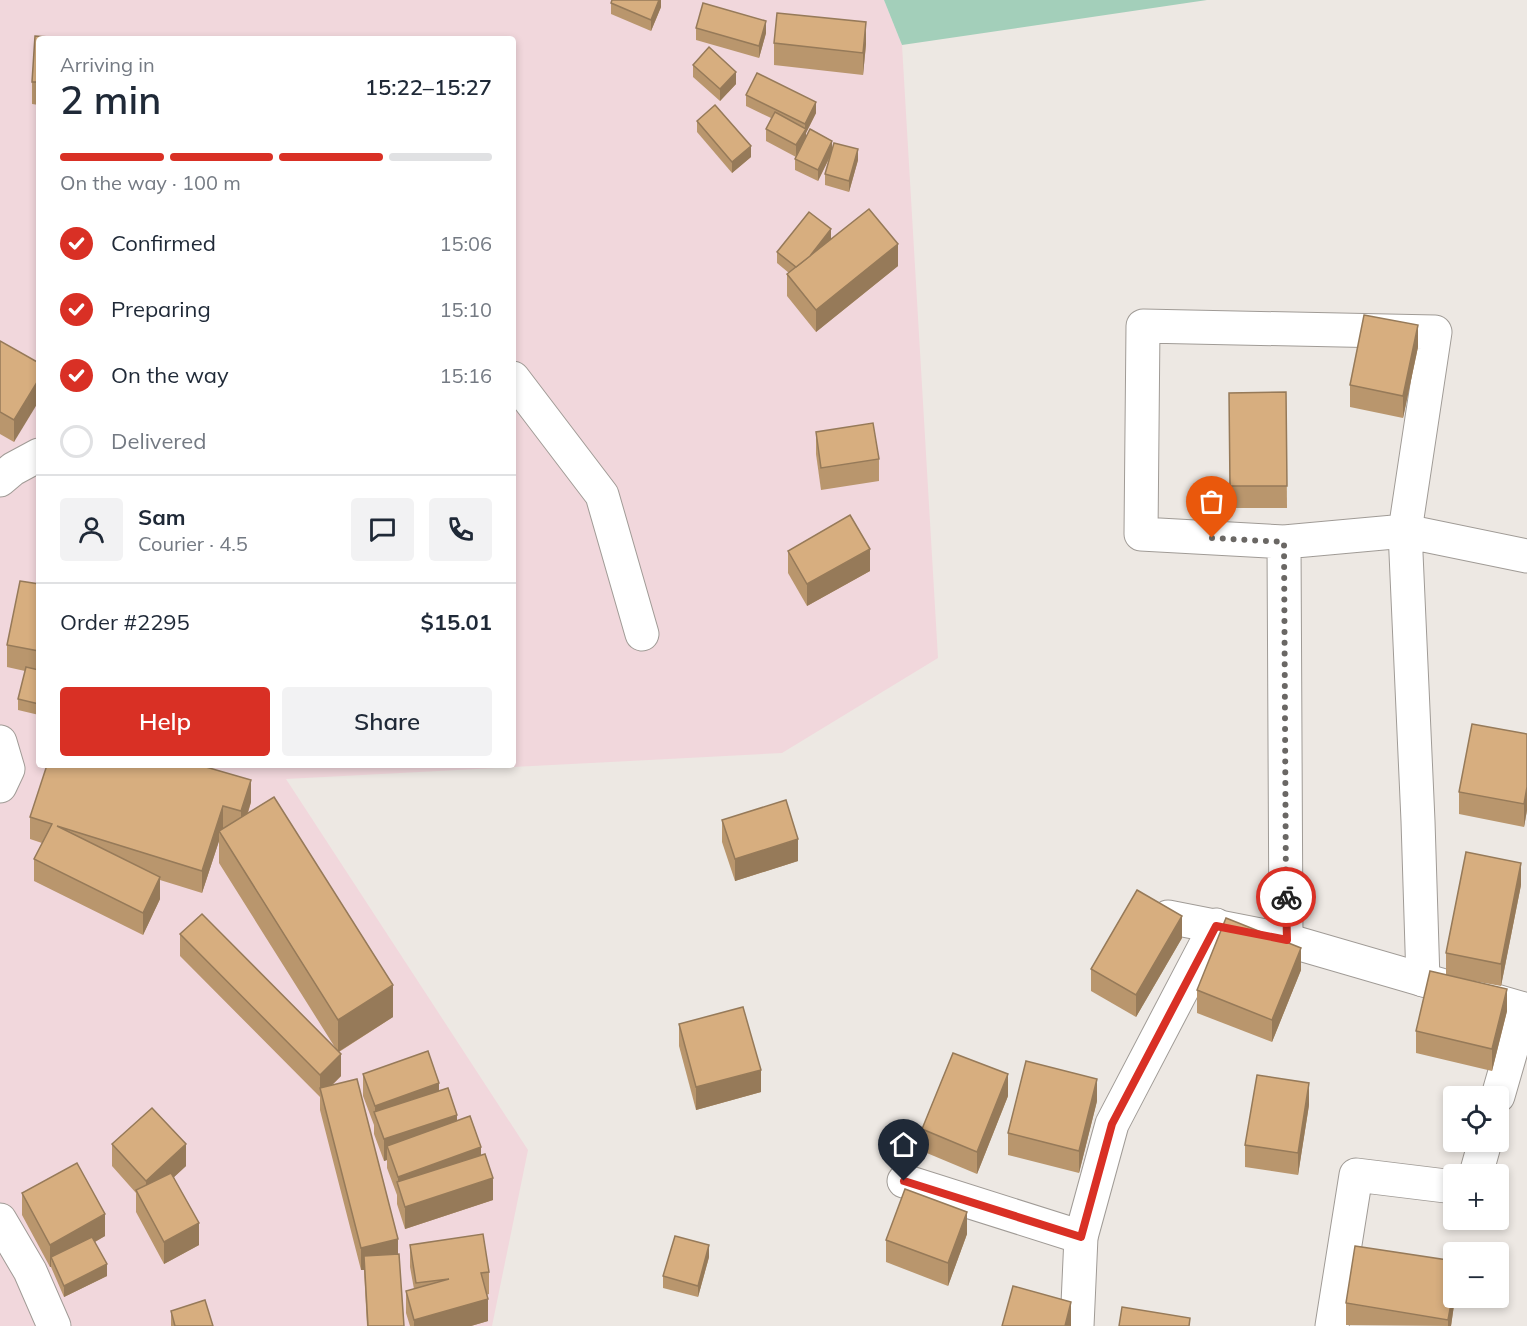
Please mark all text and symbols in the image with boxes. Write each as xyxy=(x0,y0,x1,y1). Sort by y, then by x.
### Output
text: Arriving in xyxy=(60,52,155,77)
text: 15:22–15:27 xyxy=(365,73,492,101)
text: 2 min xyxy=(60,75,161,124)
text: On the way · 100 m xyxy=(60,170,241,195)
icon: check xyxy=(60,227,93,260)
text: Confirmed xyxy=(111,229,216,257)
text: 15:06 xyxy=(439,231,492,256)
icon: check xyxy=(60,293,93,326)
text: Preparing xyxy=(111,295,211,323)
text: 15:10 xyxy=(439,297,492,322)
icon: check xyxy=(60,359,93,392)
text: On the way xyxy=(111,361,229,389)
text: 15:16 xyxy=(439,363,492,388)
text: Delivered xyxy=(111,427,206,455)
pin xyxy=(1186,476,1237,538)
icon: bag xyxy=(1195,485,1228,518)
button: person xyxy=(60,498,123,561)
button: chat xyxy=(351,498,414,561)
button: phone xyxy=(429,498,492,561)
text: Sam xyxy=(138,503,186,531)
text: Courier · 4.5 xyxy=(138,531,248,556)
text: Order #2295 xyxy=(60,608,190,636)
text: $15.01 xyxy=(421,608,492,636)
button: Help xyxy=(60,687,270,756)
button: Share xyxy=(282,687,492,756)
courier xyxy=(1256,867,1316,927)
icon: bike xyxy=(1270,881,1303,914)
map controls xyxy=(1443,1086,1509,1308)
button: locate xyxy=(1443,1086,1509,1152)
pin xyxy=(878,1119,929,1181)
icon: home xyxy=(887,1128,920,1161)
button: + xyxy=(1443,1164,1509,1230)
button: − xyxy=(1443,1242,1509,1308)

